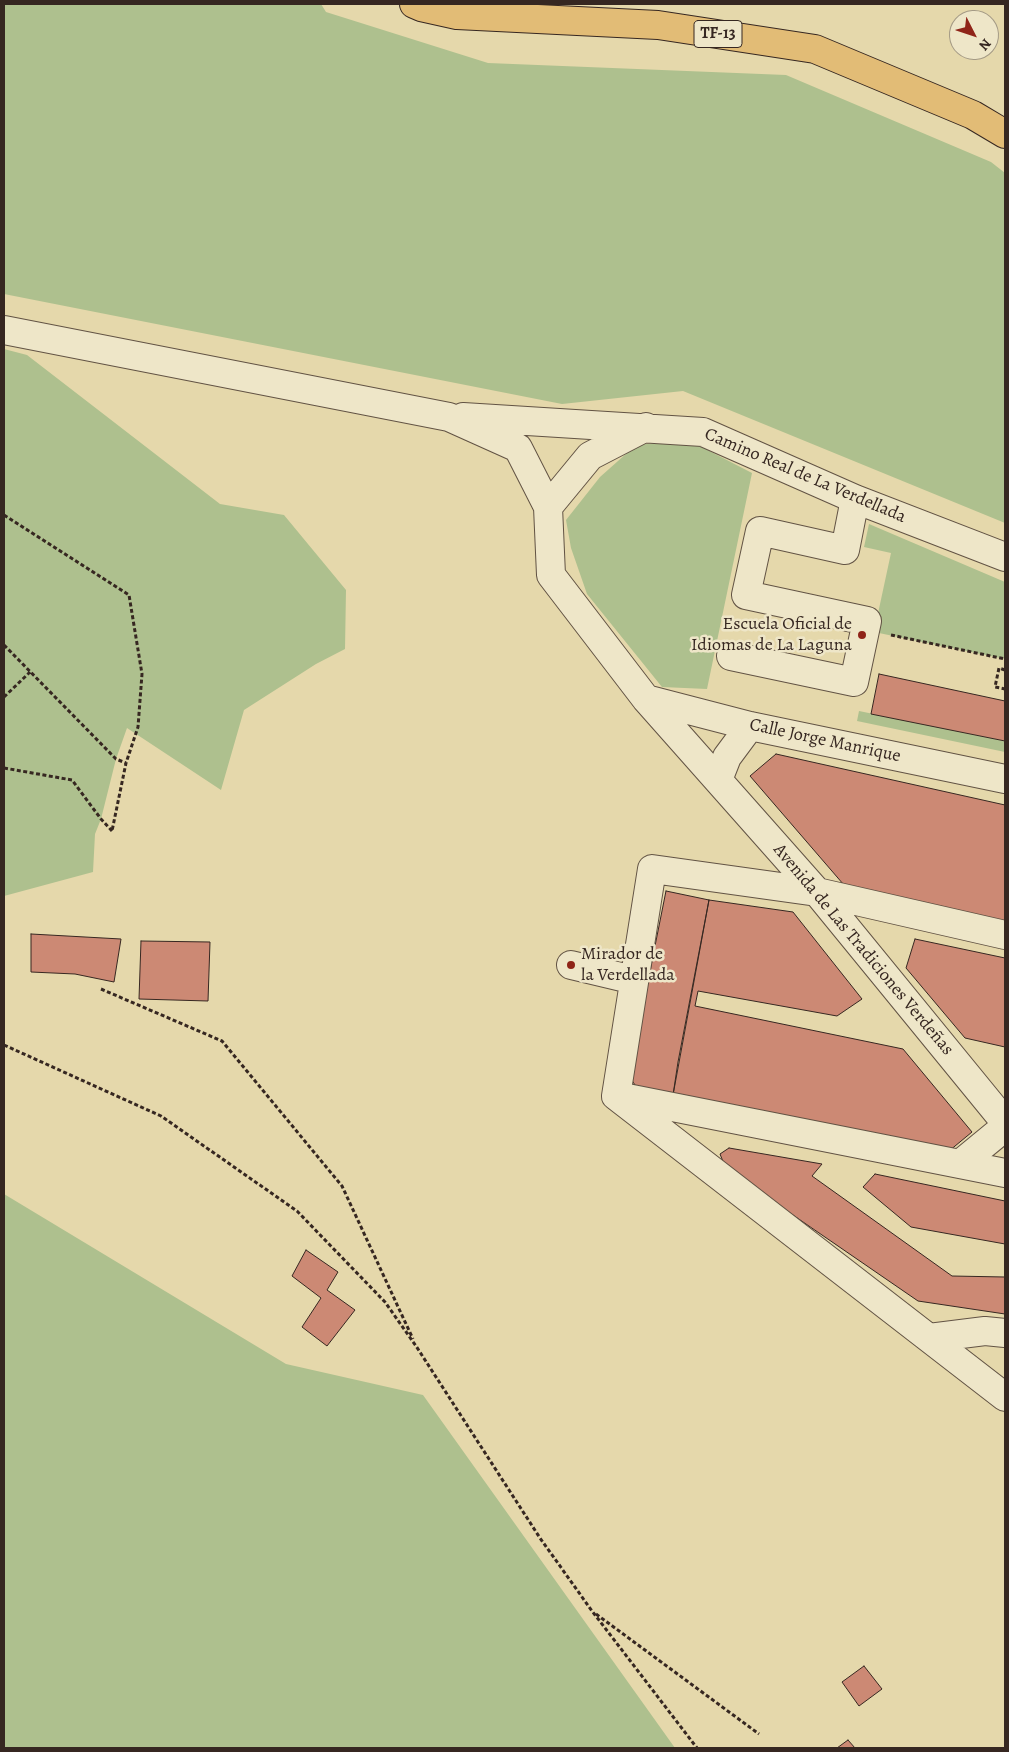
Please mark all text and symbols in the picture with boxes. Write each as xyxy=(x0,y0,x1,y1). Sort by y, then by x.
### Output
north arrow xyxy=(949,10,999,60)
road number: TF-13 xyxy=(694,20,742,48)
text: N xyxy=(974,34,995,55)
street label: Camino Real de La Verdellada xyxy=(701,424,909,528)
place label: Escuela Oficial de Idiomas de La Laguna xyxy=(691,614,852,656)
marker: Escuela Oficial de Idiomas de La Laguna xyxy=(856,629,868,641)
street label: Calle Jorge Manrique xyxy=(747,714,903,768)
street label: Avenida de Las Tradiciones Verdeñas xyxy=(768,840,958,1060)
place label: Mirador de la Verdellada xyxy=(581,944,675,986)
marker: Mirador de la Verdellada xyxy=(565,959,577,971)

